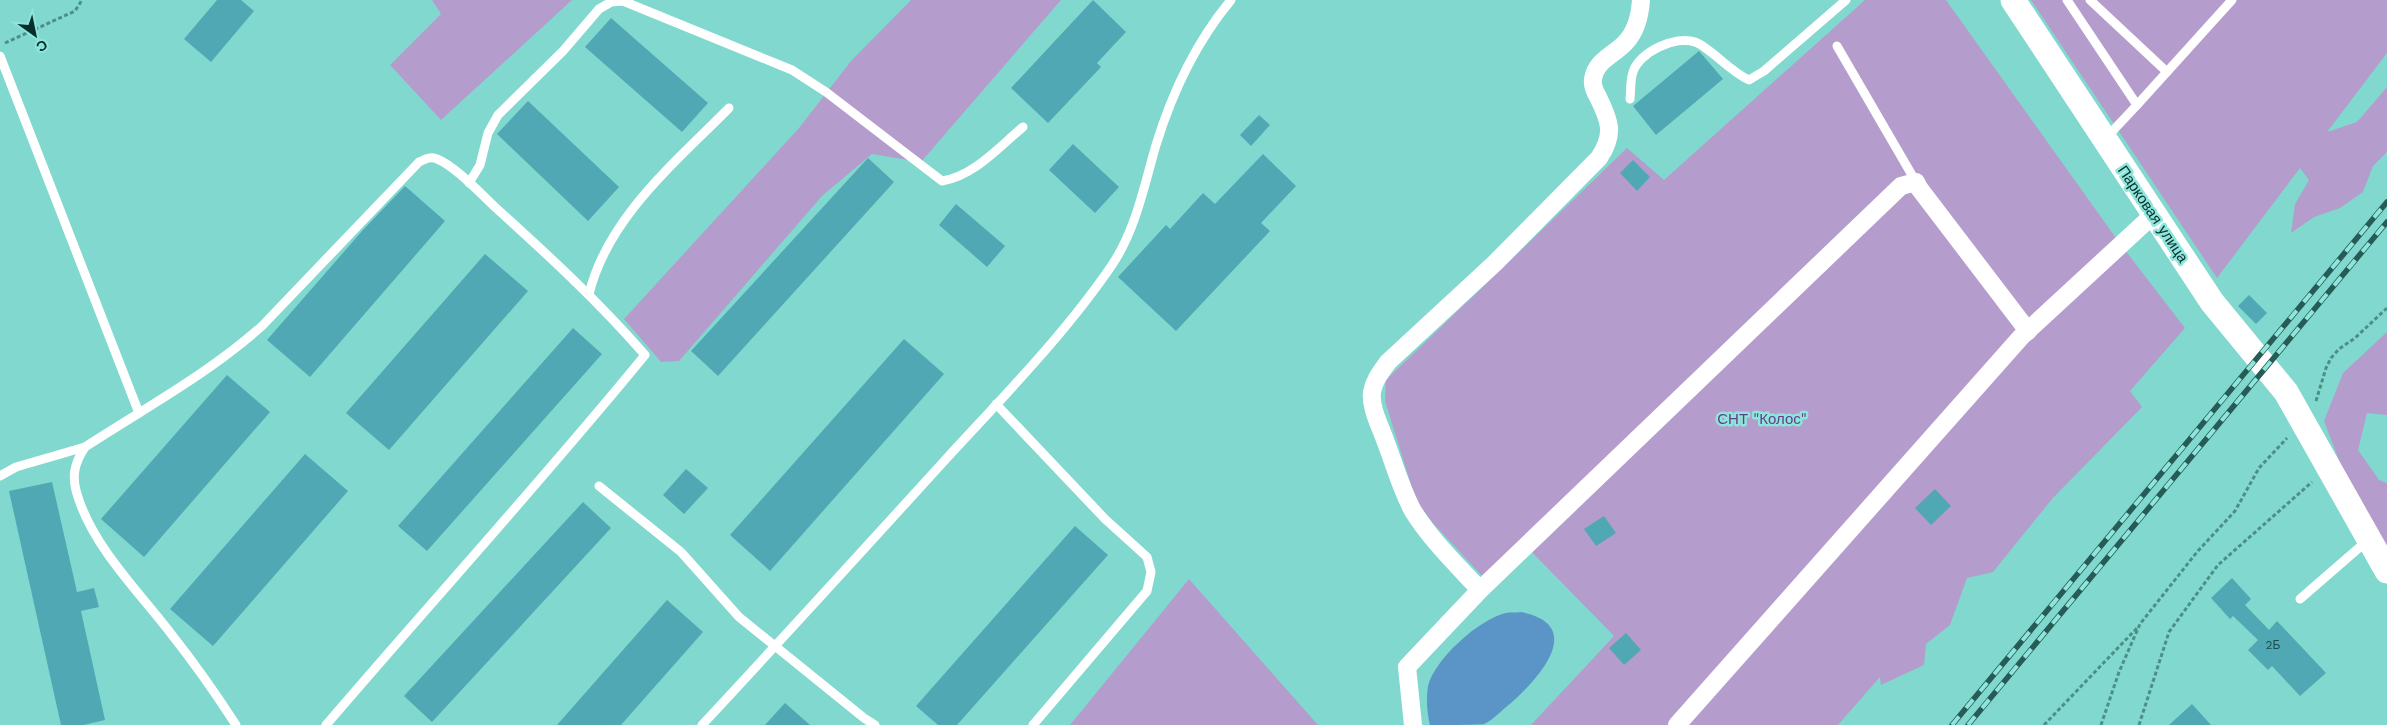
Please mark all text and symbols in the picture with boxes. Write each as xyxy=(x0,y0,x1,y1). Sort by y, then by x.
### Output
north arrow xyxy=(10,10,60,60)
text: С xyxy=(33,36,51,55)
street label: Парковая улица xyxy=(2114,162,2192,266)
park label: СНТ "Колос" xyxy=(1717,410,1807,428)
house number: 2Б xyxy=(2266,638,2281,652)

